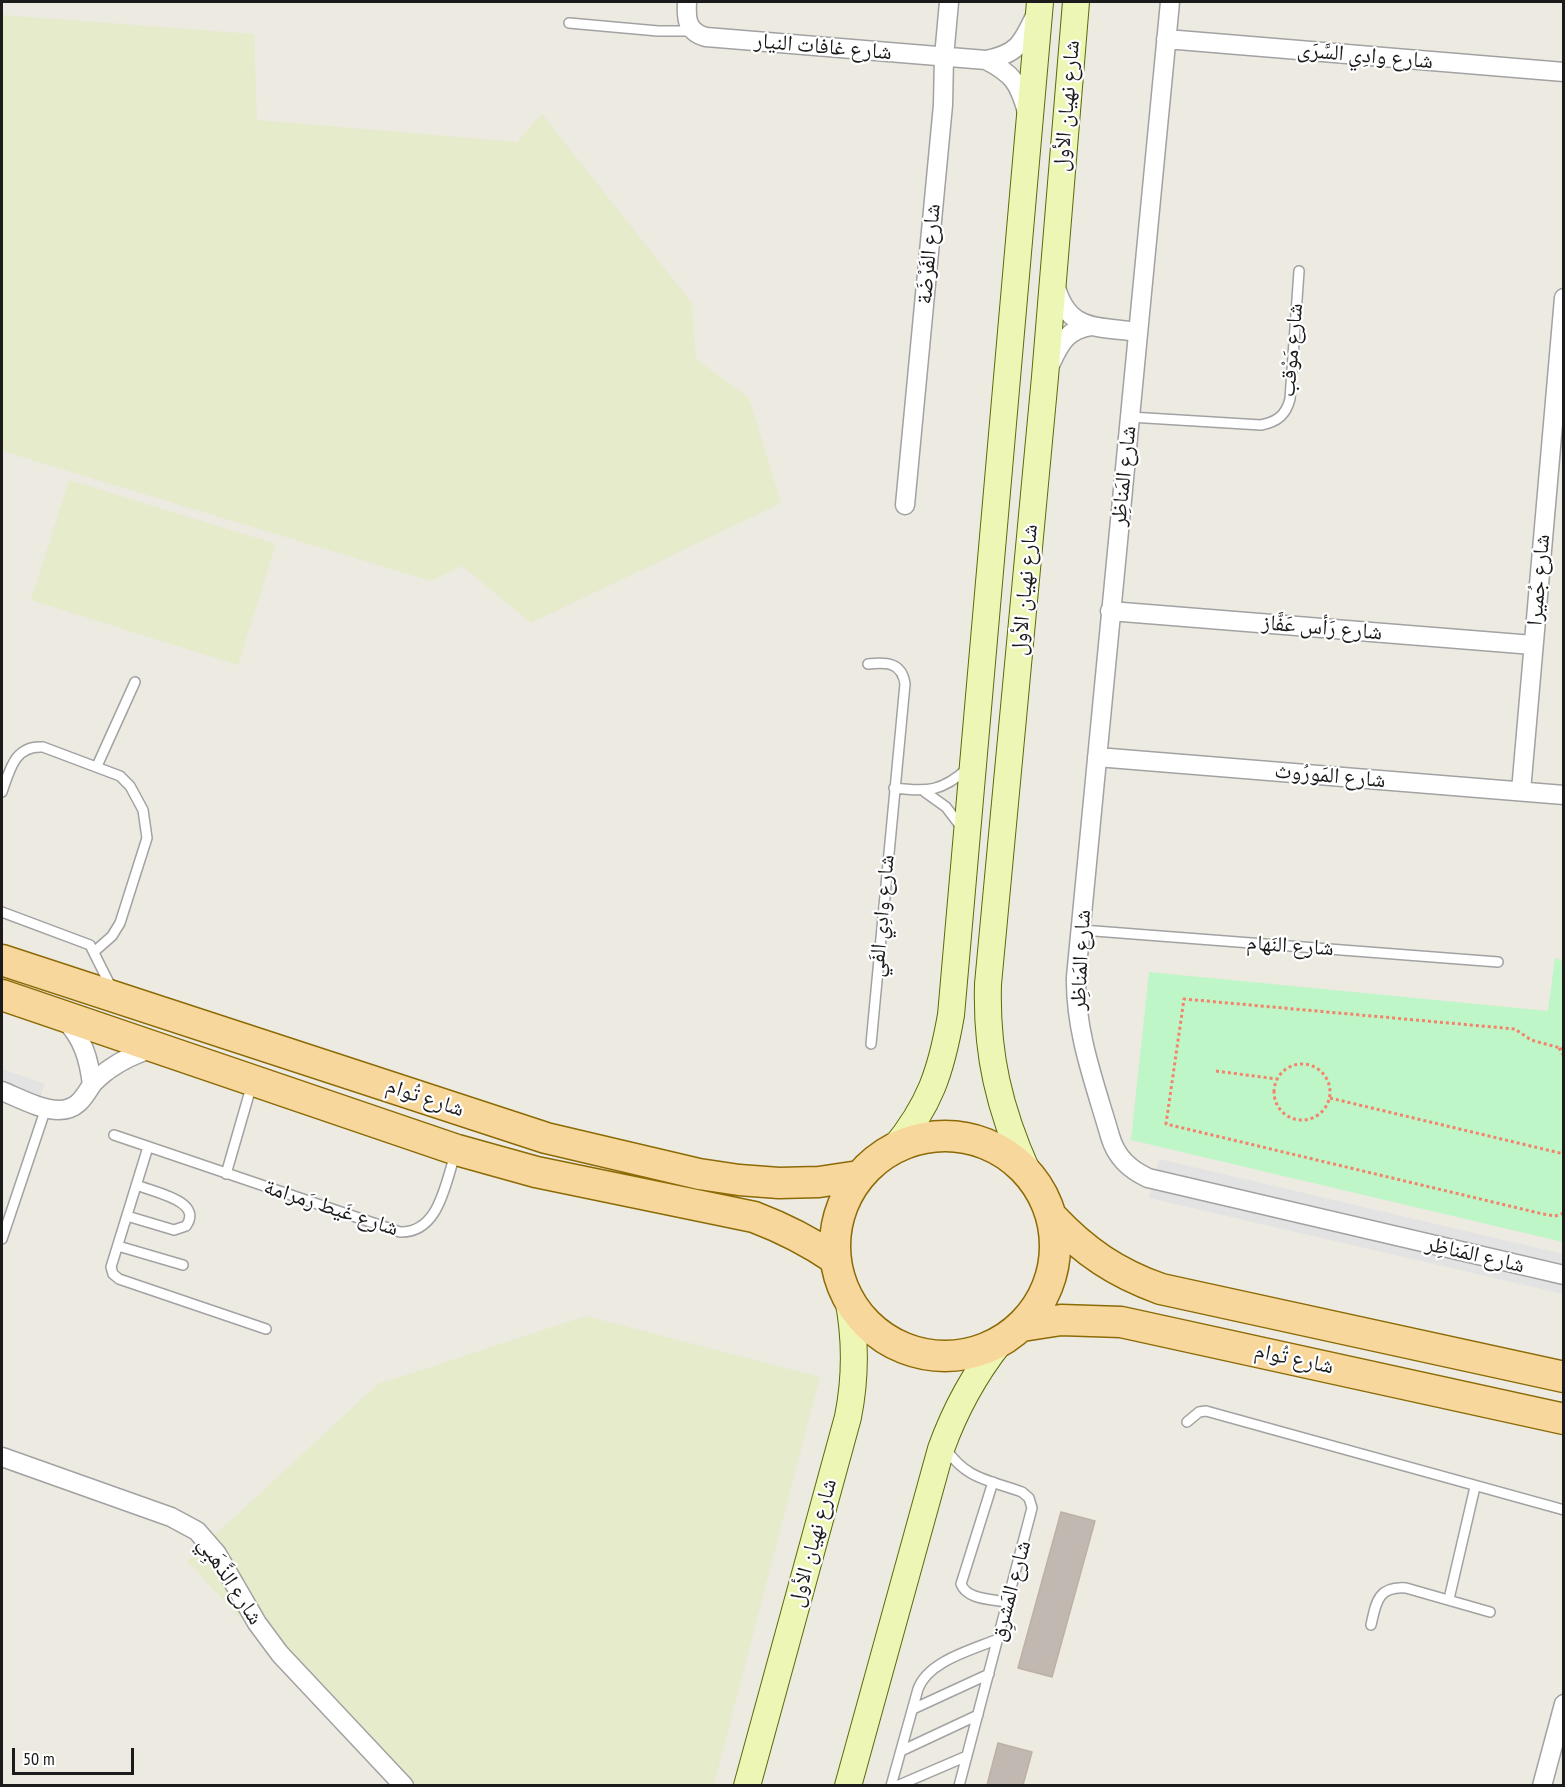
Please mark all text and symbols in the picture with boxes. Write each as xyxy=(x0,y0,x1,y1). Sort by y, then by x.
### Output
street label: شارع غافات النيار xyxy=(753,28,893,66)
street label: شارع وادِي السَّرَى xyxy=(1296,37,1434,75)
street label: شارع نهيان الأول xyxy=(1048,39,1086,173)
street label: شارع الفَرْضَة xyxy=(911,203,947,305)
street label: شارع مَوْقب xyxy=(1275,302,1309,398)
street label: شارع المَناظِر xyxy=(1106,424,1142,528)
street label: شارع نهيان الأول xyxy=(1006,523,1044,657)
street label: شارع جُميرا xyxy=(1522,533,1556,627)
street label: شارع رَأس عَفَّاز xyxy=(1261,610,1383,646)
street label: شارع المَورُوث xyxy=(1273,758,1387,794)
street label: شارع وادِي الفَي xyxy=(863,854,901,978)
street label: شارع المَناظِر xyxy=(1065,909,1097,1011)
street label: شارع النَهام xyxy=(1245,930,1335,962)
street label: شارع تُوام xyxy=(383,1073,467,1123)
street label: شارع غَيط رَمرامة xyxy=(260,1174,402,1242)
street label: شارع المَناظِر xyxy=(1423,1231,1527,1279)
street label: شارع تُوام xyxy=(1252,1338,1336,1380)
street label: شارع نهيان الأول xyxy=(783,1476,843,1610)
street label: شارع الذَّهَبِي xyxy=(192,1532,268,1630)
street label: شارع المَشرِق xyxy=(985,1538,1037,1644)
scale bar xyxy=(15,1736,136,1774)
text: 50 m xyxy=(23,1747,55,1770)

